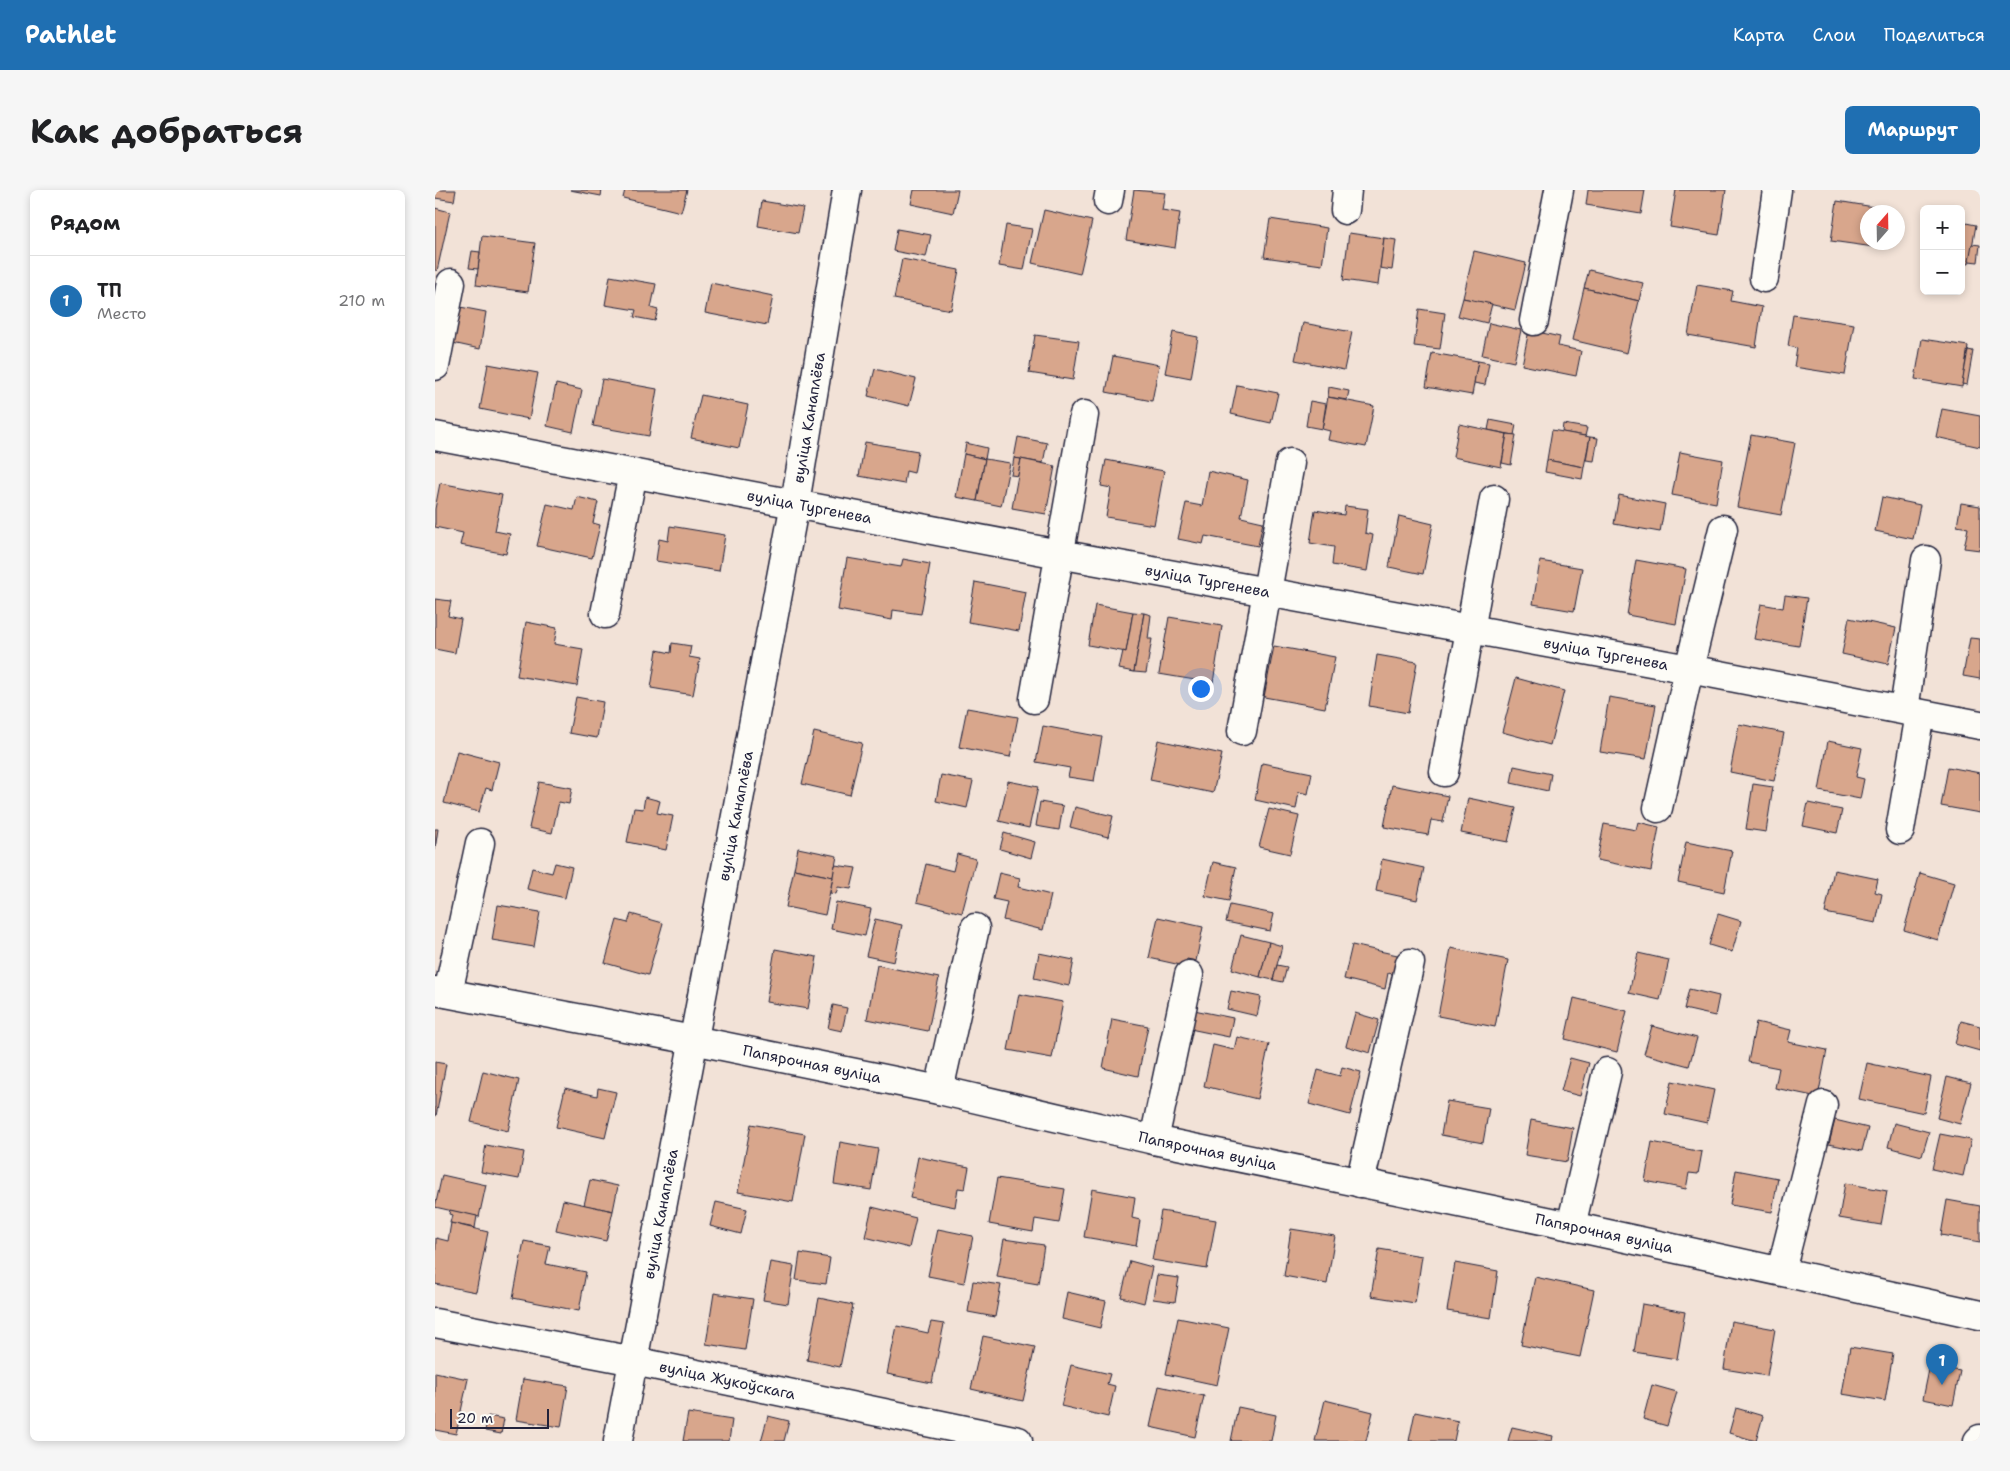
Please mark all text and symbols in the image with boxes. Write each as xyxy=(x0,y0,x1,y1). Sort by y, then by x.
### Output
text: Pathlet xyxy=(25,19,116,51)
text: Карта xyxy=(1733,23,1784,47)
text: Слои xyxy=(1812,23,1856,47)
text: Поделиться xyxy=(1884,23,1985,47)
button: Маршрут xyxy=(1845,106,1980,154)
text: Как добраться xyxy=(30,107,303,154)
north arrow xyxy=(1860,205,1905,250)
map controls xyxy=(1920,205,1965,295)
button: + xyxy=(1920,205,1965,250)
text: Рядом xyxy=(50,209,120,237)
button: − xyxy=(1920,250,1965,295)
text: ТП xyxy=(97,278,122,303)
text: 1 xyxy=(62,290,70,311)
text: 210 m xyxy=(338,290,385,311)
text: Место xyxy=(97,303,147,324)
street label: вуліца Канаплёва xyxy=(788,350,830,485)
street label: вуліца Тургенева xyxy=(745,485,874,528)
street label: вуліца Тургенева xyxy=(1143,560,1272,602)
street label: вуліца Тургенева xyxy=(1542,633,1671,675)
your location xyxy=(1188,676,1214,702)
street label: вуліца Канаплёва xyxy=(714,749,758,883)
street label: Папярочная вуліца xyxy=(741,1040,884,1088)
street label: Папярочная вуліца xyxy=(1136,1127,1279,1175)
street label: вуліца Канаплёва xyxy=(639,1147,683,1281)
street label: Папярочная вуліца xyxy=(1533,1209,1676,1258)
pin: 1 xyxy=(1926,1344,1958,1385)
street label: вуліца Жукоўскага xyxy=(658,1357,798,1405)
scale bar xyxy=(450,1406,549,1429)
text: 20 m xyxy=(457,1409,493,1427)

